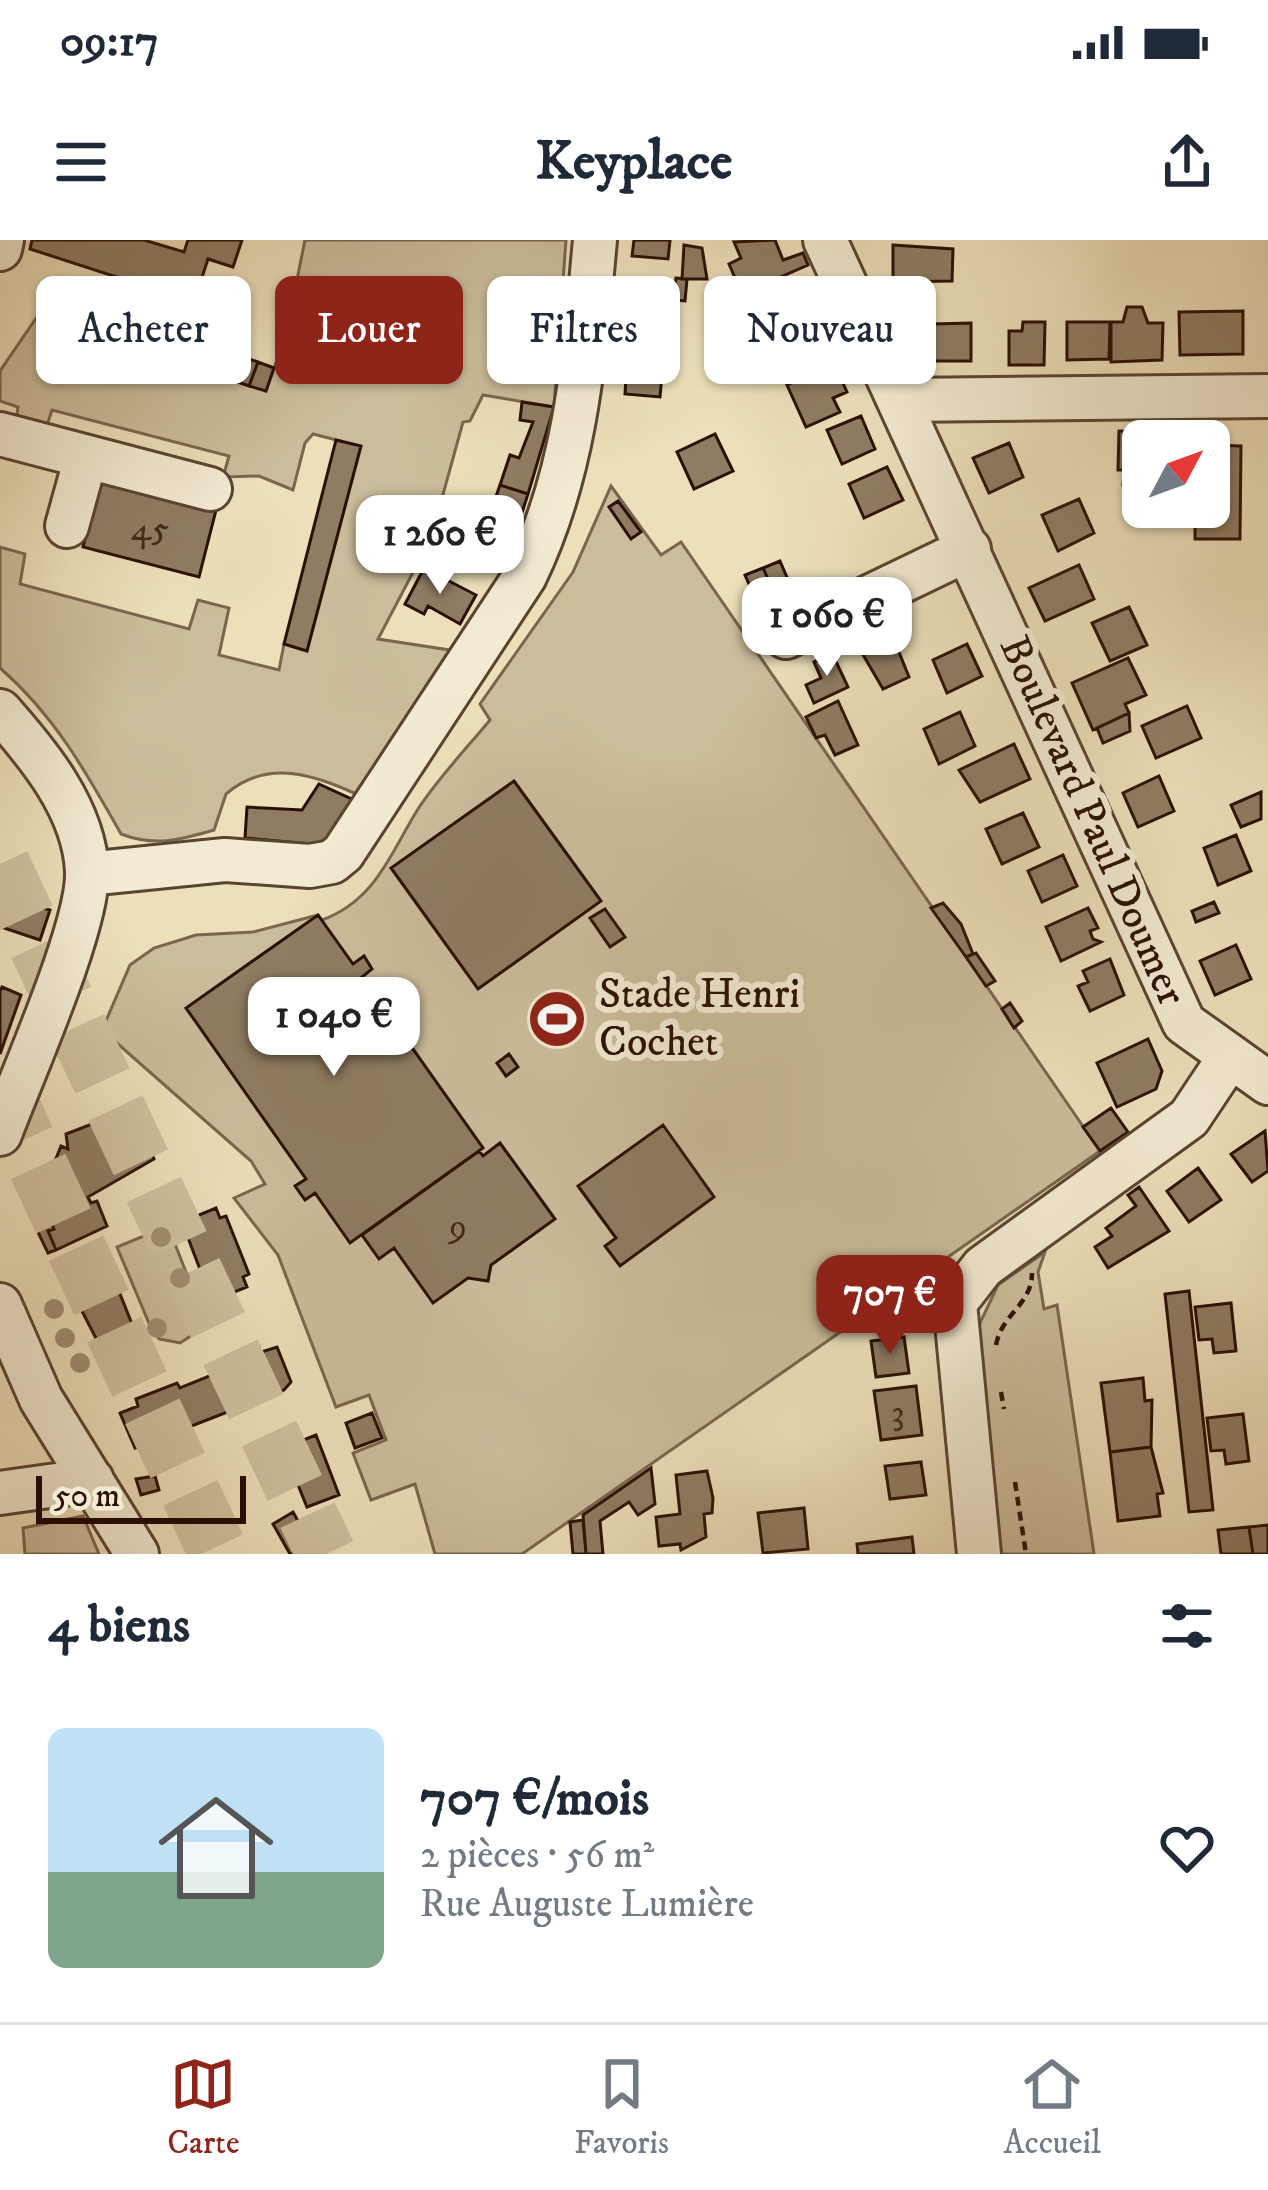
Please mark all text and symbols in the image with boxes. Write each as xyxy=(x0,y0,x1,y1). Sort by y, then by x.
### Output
text: 09:17 xyxy=(60,14,159,70)
icon: menu xyxy=(48,129,114,195)
text: Keyplace xyxy=(536,129,732,196)
icon: share xyxy=(1154,129,1220,195)
chip: Acheter xyxy=(36,276,251,384)
chip: Louer xyxy=(275,276,463,384)
chip: Filtres xyxy=(487,276,680,384)
chip: Nouveau xyxy=(704,276,936,384)
north arrow xyxy=(1122,420,1230,528)
map controls xyxy=(1122,420,1230,528)
pin: 1 260 € xyxy=(329,495,551,597)
house number: 45 xyxy=(131,507,169,552)
text: 1 260 € xyxy=(383,509,497,558)
pin: 1 060 € xyxy=(716,577,938,679)
text: 1 060 € xyxy=(769,591,885,640)
street label: Boulevard Paul Doumer xyxy=(987,628,1197,1014)
place label: Stade Henri Cochet xyxy=(599,969,800,1069)
pin: 1 040 € xyxy=(223,977,445,1079)
sports icon: Stade Henri Cochet xyxy=(526,988,588,1050)
text: 1 040 € xyxy=(275,991,393,1040)
house number: 9 xyxy=(447,1205,467,1250)
pin: 707 € xyxy=(806,1255,974,1357)
text: 707 € xyxy=(843,1269,937,1318)
house number: 3 xyxy=(891,1391,905,1436)
scale bar xyxy=(36,1470,246,1523)
text: 50 m xyxy=(54,1476,120,1517)
icon: filters xyxy=(1154,1593,1220,1659)
text: 4 biens xyxy=(48,1594,190,1658)
text: 707 €/mois xyxy=(420,1767,649,1831)
icon: home xyxy=(144,1776,288,1920)
icon: heart xyxy=(1154,1815,1220,1881)
text: 2 pièces · 56 m² xyxy=(420,1831,654,1880)
text: Rue Auguste Lumière xyxy=(420,1880,754,1929)
tab: Carte xyxy=(167,2051,240,2164)
tab: Favoris xyxy=(574,2051,669,2164)
tab: Accueil xyxy=(1003,2051,1101,2164)

